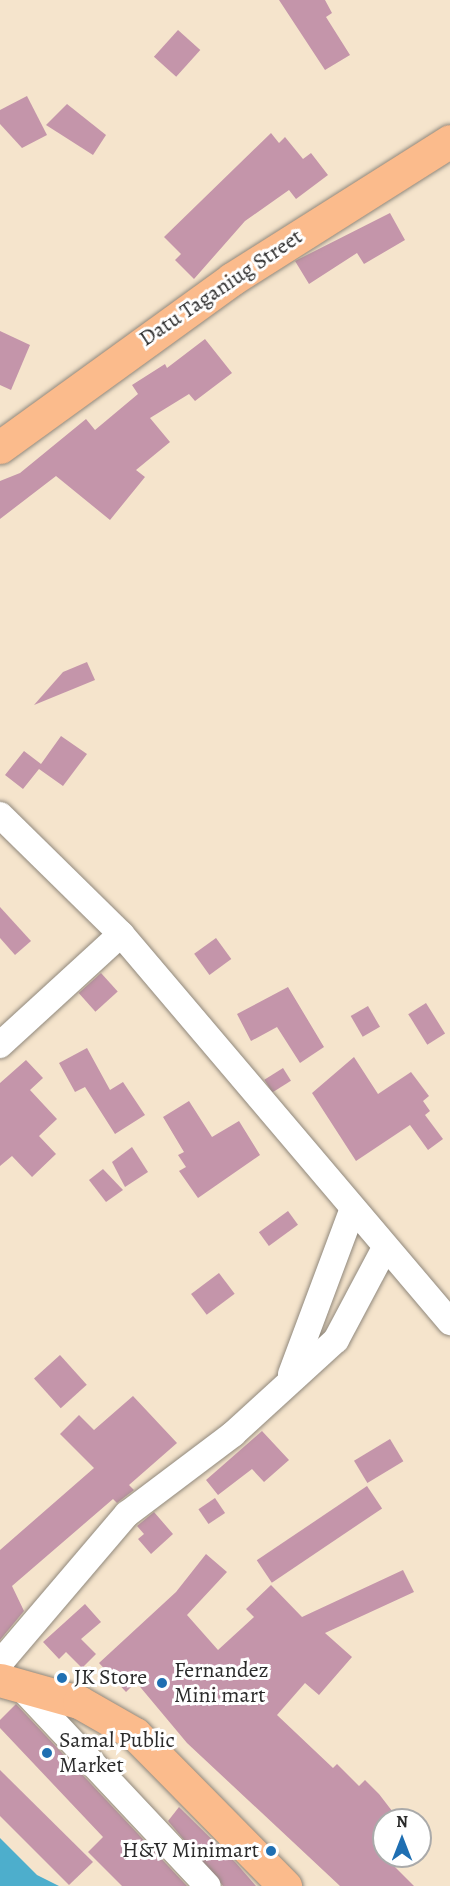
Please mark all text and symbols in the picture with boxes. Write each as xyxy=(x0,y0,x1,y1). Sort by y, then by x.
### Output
street label: Datu Taganiug Street xyxy=(134,224,308,352)
place label: Fernandez Mini mart xyxy=(174,1657,269,1708)
place label: JK Store xyxy=(74,1665,147,1691)
marker: JK Store xyxy=(55,1671,69,1685)
marker: Fernandez Mini mart xyxy=(155,1676,169,1690)
place label: Samal Public Market xyxy=(59,1727,175,1778)
marker: Samal Public Market xyxy=(40,1746,54,1760)
north arrow xyxy=(372,1808,432,1868)
text: N xyxy=(396,1811,408,1833)
place label: H&V Minimart xyxy=(122,1838,259,1864)
marker: H&V Minimart xyxy=(264,1844,278,1858)

